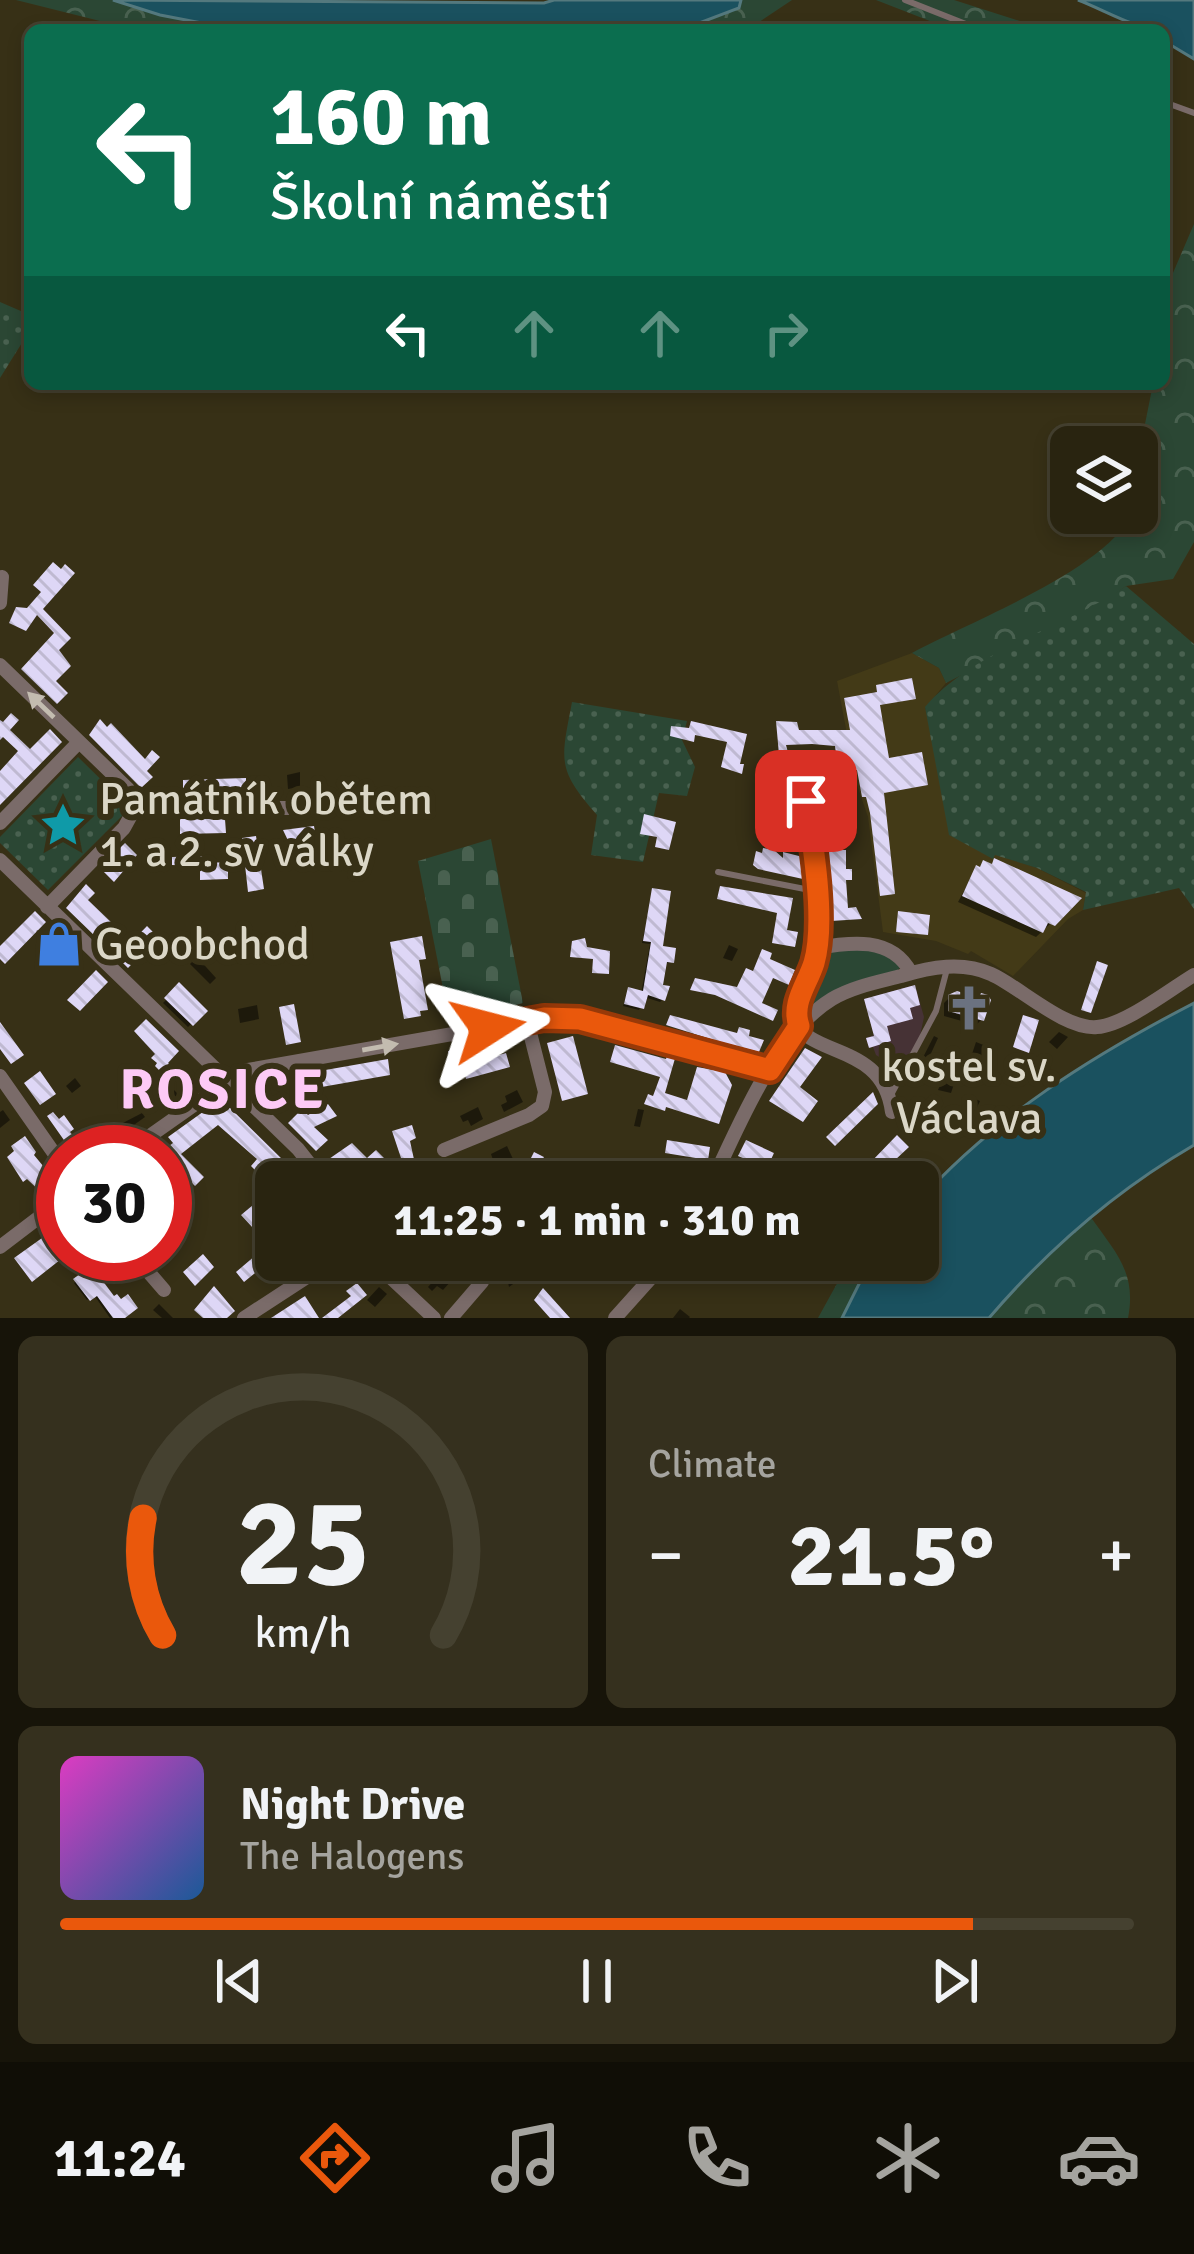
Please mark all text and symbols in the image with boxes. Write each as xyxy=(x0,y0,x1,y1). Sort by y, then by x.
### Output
text: 160 m xyxy=(270,65,492,169)
icon: left xyxy=(72,72,228,228)
text: Školní náměstí xyxy=(270,168,610,235)
icon: left xyxy=(375,300,441,366)
icon: ahead xyxy=(501,300,567,366)
icon: ahead xyxy=(627,300,693,366)
icon: right xyxy=(753,300,819,366)
map controls xyxy=(1050,426,1158,534)
button: layers xyxy=(1050,426,1158,534)
one-way arrow xyxy=(27,691,55,719)
pin xyxy=(755,750,857,852)
icon: arrive xyxy=(773,768,839,834)
place label: Památník obětem 1. a 2. sv války xyxy=(99,772,433,879)
place icon: Památník obětem 1. a 2. sv války xyxy=(38,800,88,850)
place label: Geoobchod xyxy=(95,917,310,972)
shop icon: Geoobchod xyxy=(34,919,84,969)
position arrow xyxy=(425,965,551,1091)
church icon: kostel sv. Václava xyxy=(944,983,994,1033)
one-way arrow xyxy=(362,1037,400,1056)
place label: kostel sv. Václava xyxy=(881,1039,1057,1146)
district label: ROSICE xyxy=(119,1054,327,1125)
speed limit sign: 30 xyxy=(36,1125,192,1281)
text: 11:25 · 1 min · 310 m xyxy=(393,1193,801,1248)
text: Climate xyxy=(648,1440,777,1488)
text: 25 xyxy=(236,1467,370,1620)
text: 21.5° xyxy=(787,1500,995,1611)
text: − xyxy=(648,1515,684,1596)
text: + xyxy=(1098,1515,1134,1596)
text: km/h xyxy=(254,1607,352,1660)
text: Night Drive xyxy=(240,1777,465,1832)
text: The Halogens xyxy=(240,1832,464,1880)
icon: previous xyxy=(206,1948,272,2014)
icon: pause xyxy=(564,1948,630,2014)
icon: next xyxy=(922,1948,988,2014)
icon: directions xyxy=(293,2116,377,2200)
icon: music xyxy=(484,2116,568,2200)
icon: phone xyxy=(675,2116,759,2200)
icon: climate xyxy=(866,2116,950,2200)
icon: car xyxy=(1057,2116,1141,2200)
text: 11:24 xyxy=(53,2125,186,2192)

